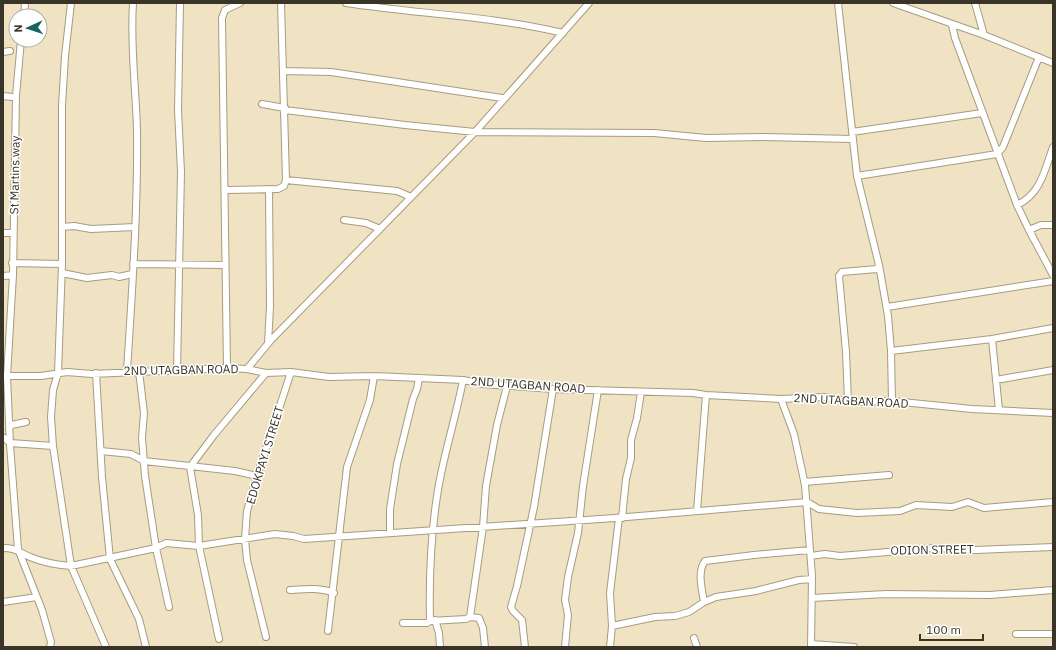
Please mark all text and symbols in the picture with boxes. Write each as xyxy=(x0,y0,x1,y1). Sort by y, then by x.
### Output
north arrow xyxy=(8,8,48,48)
text: N xyxy=(11,24,25,33)
street label: St Martins way xyxy=(6,135,23,215)
street label: 2ND UTAGBAN ROAD xyxy=(123,361,239,378)
street label: 2ND UTAGBAN ROAD xyxy=(470,373,586,396)
street label: 2ND UTAGBAN ROAD xyxy=(793,390,909,411)
street label: EDOKPAYI STREET xyxy=(242,404,287,506)
street label: ODION STREET xyxy=(890,541,974,558)
scale bar xyxy=(920,616,983,642)
text: 100 m xyxy=(926,622,961,637)

